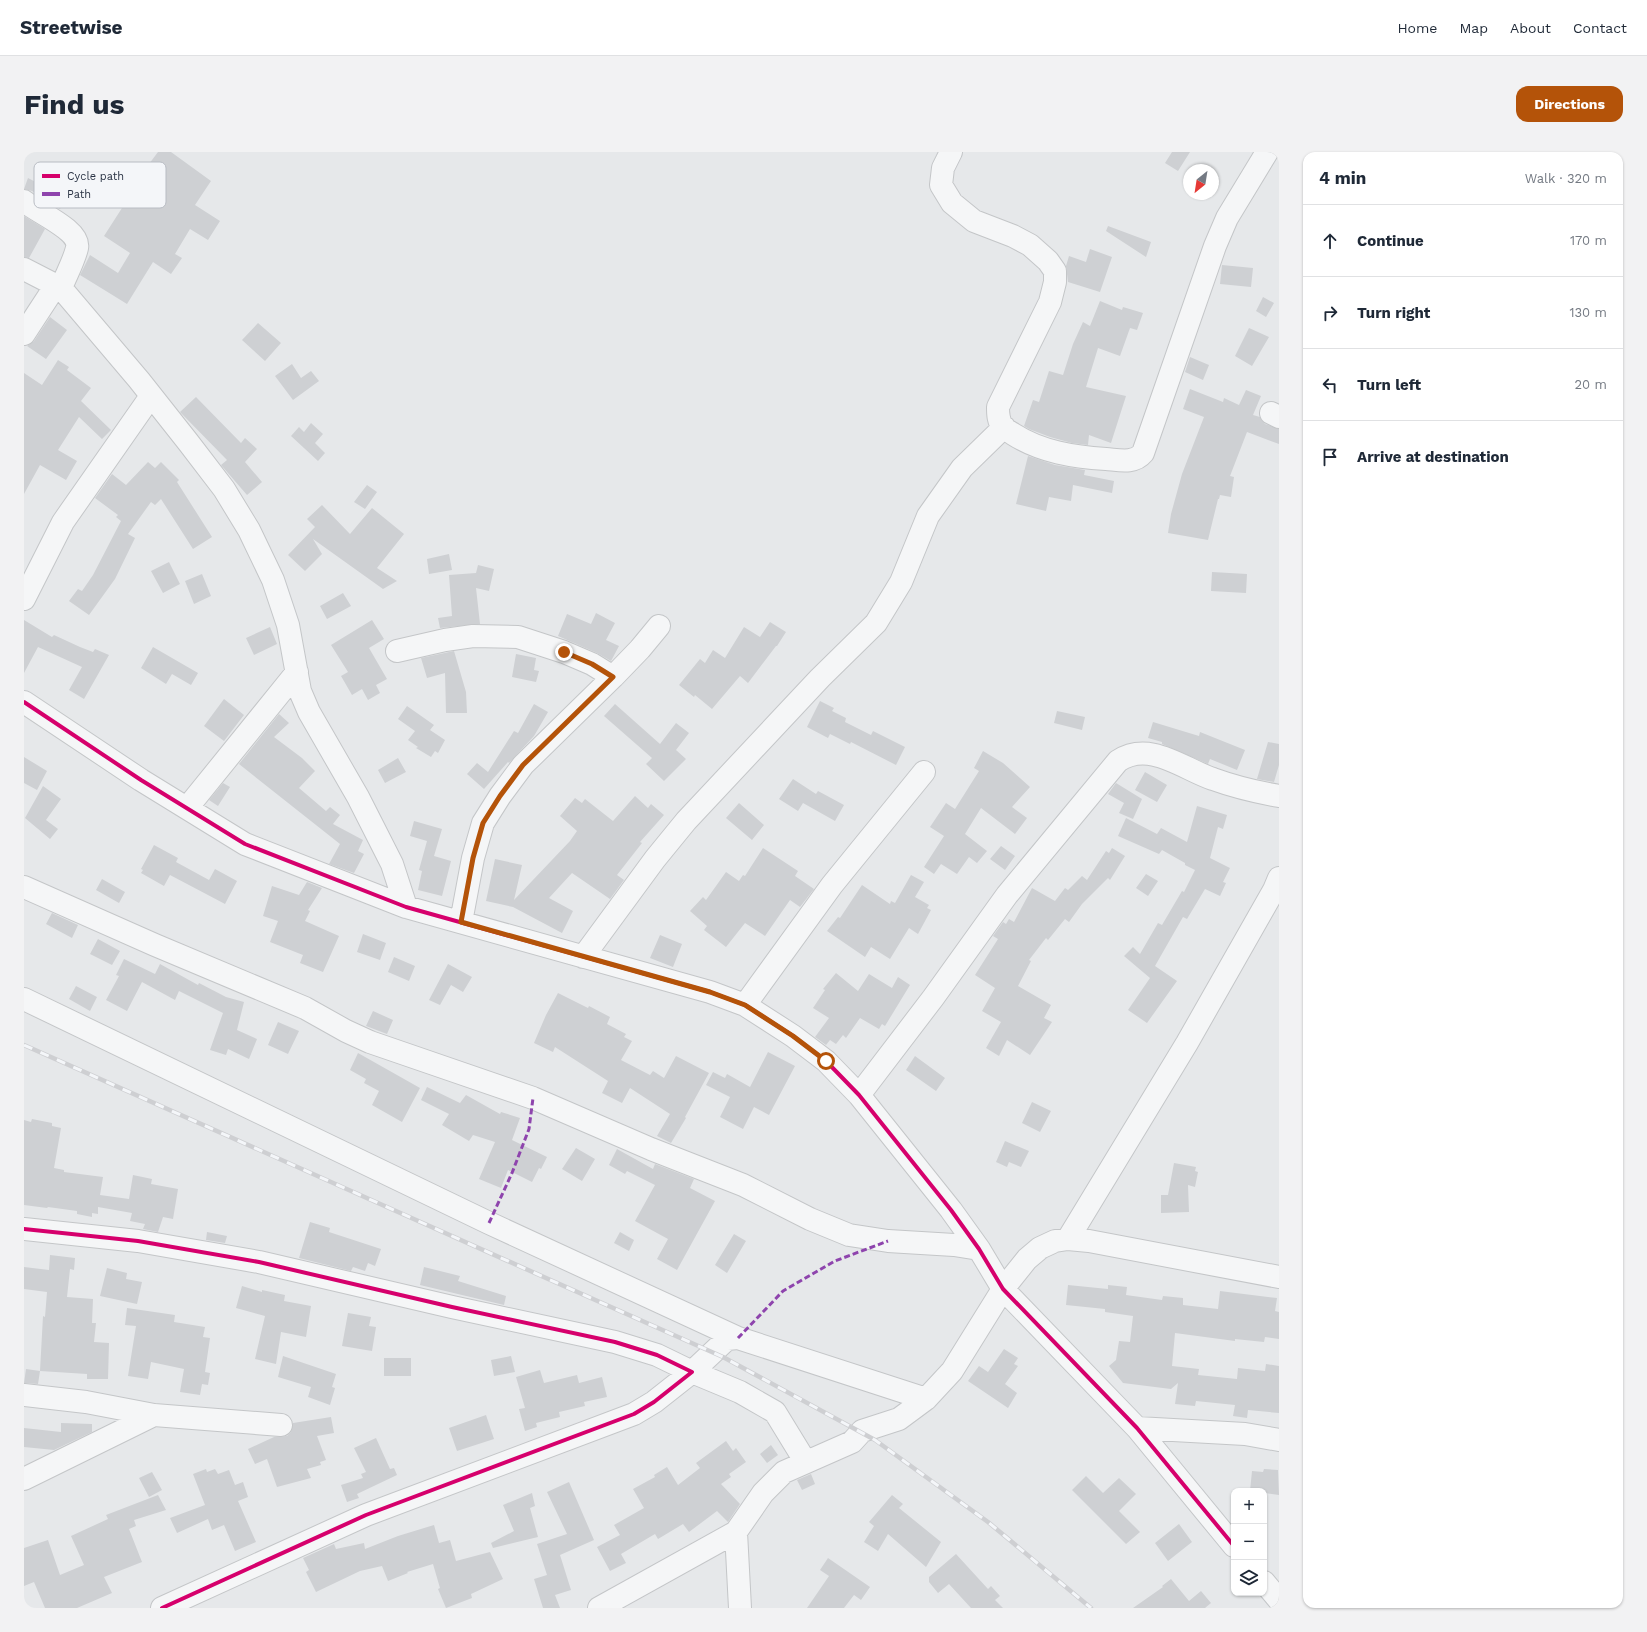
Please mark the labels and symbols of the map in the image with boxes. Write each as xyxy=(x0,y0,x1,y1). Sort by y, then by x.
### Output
legend xyxy=(34,162,166,208)
north arrow xyxy=(1183,164,1219,200)
text: Cycle path xyxy=(67,170,124,183)
text: Path xyxy=(67,188,91,201)
route end xyxy=(555,643,573,661)
route start xyxy=(817,1052,835,1070)

